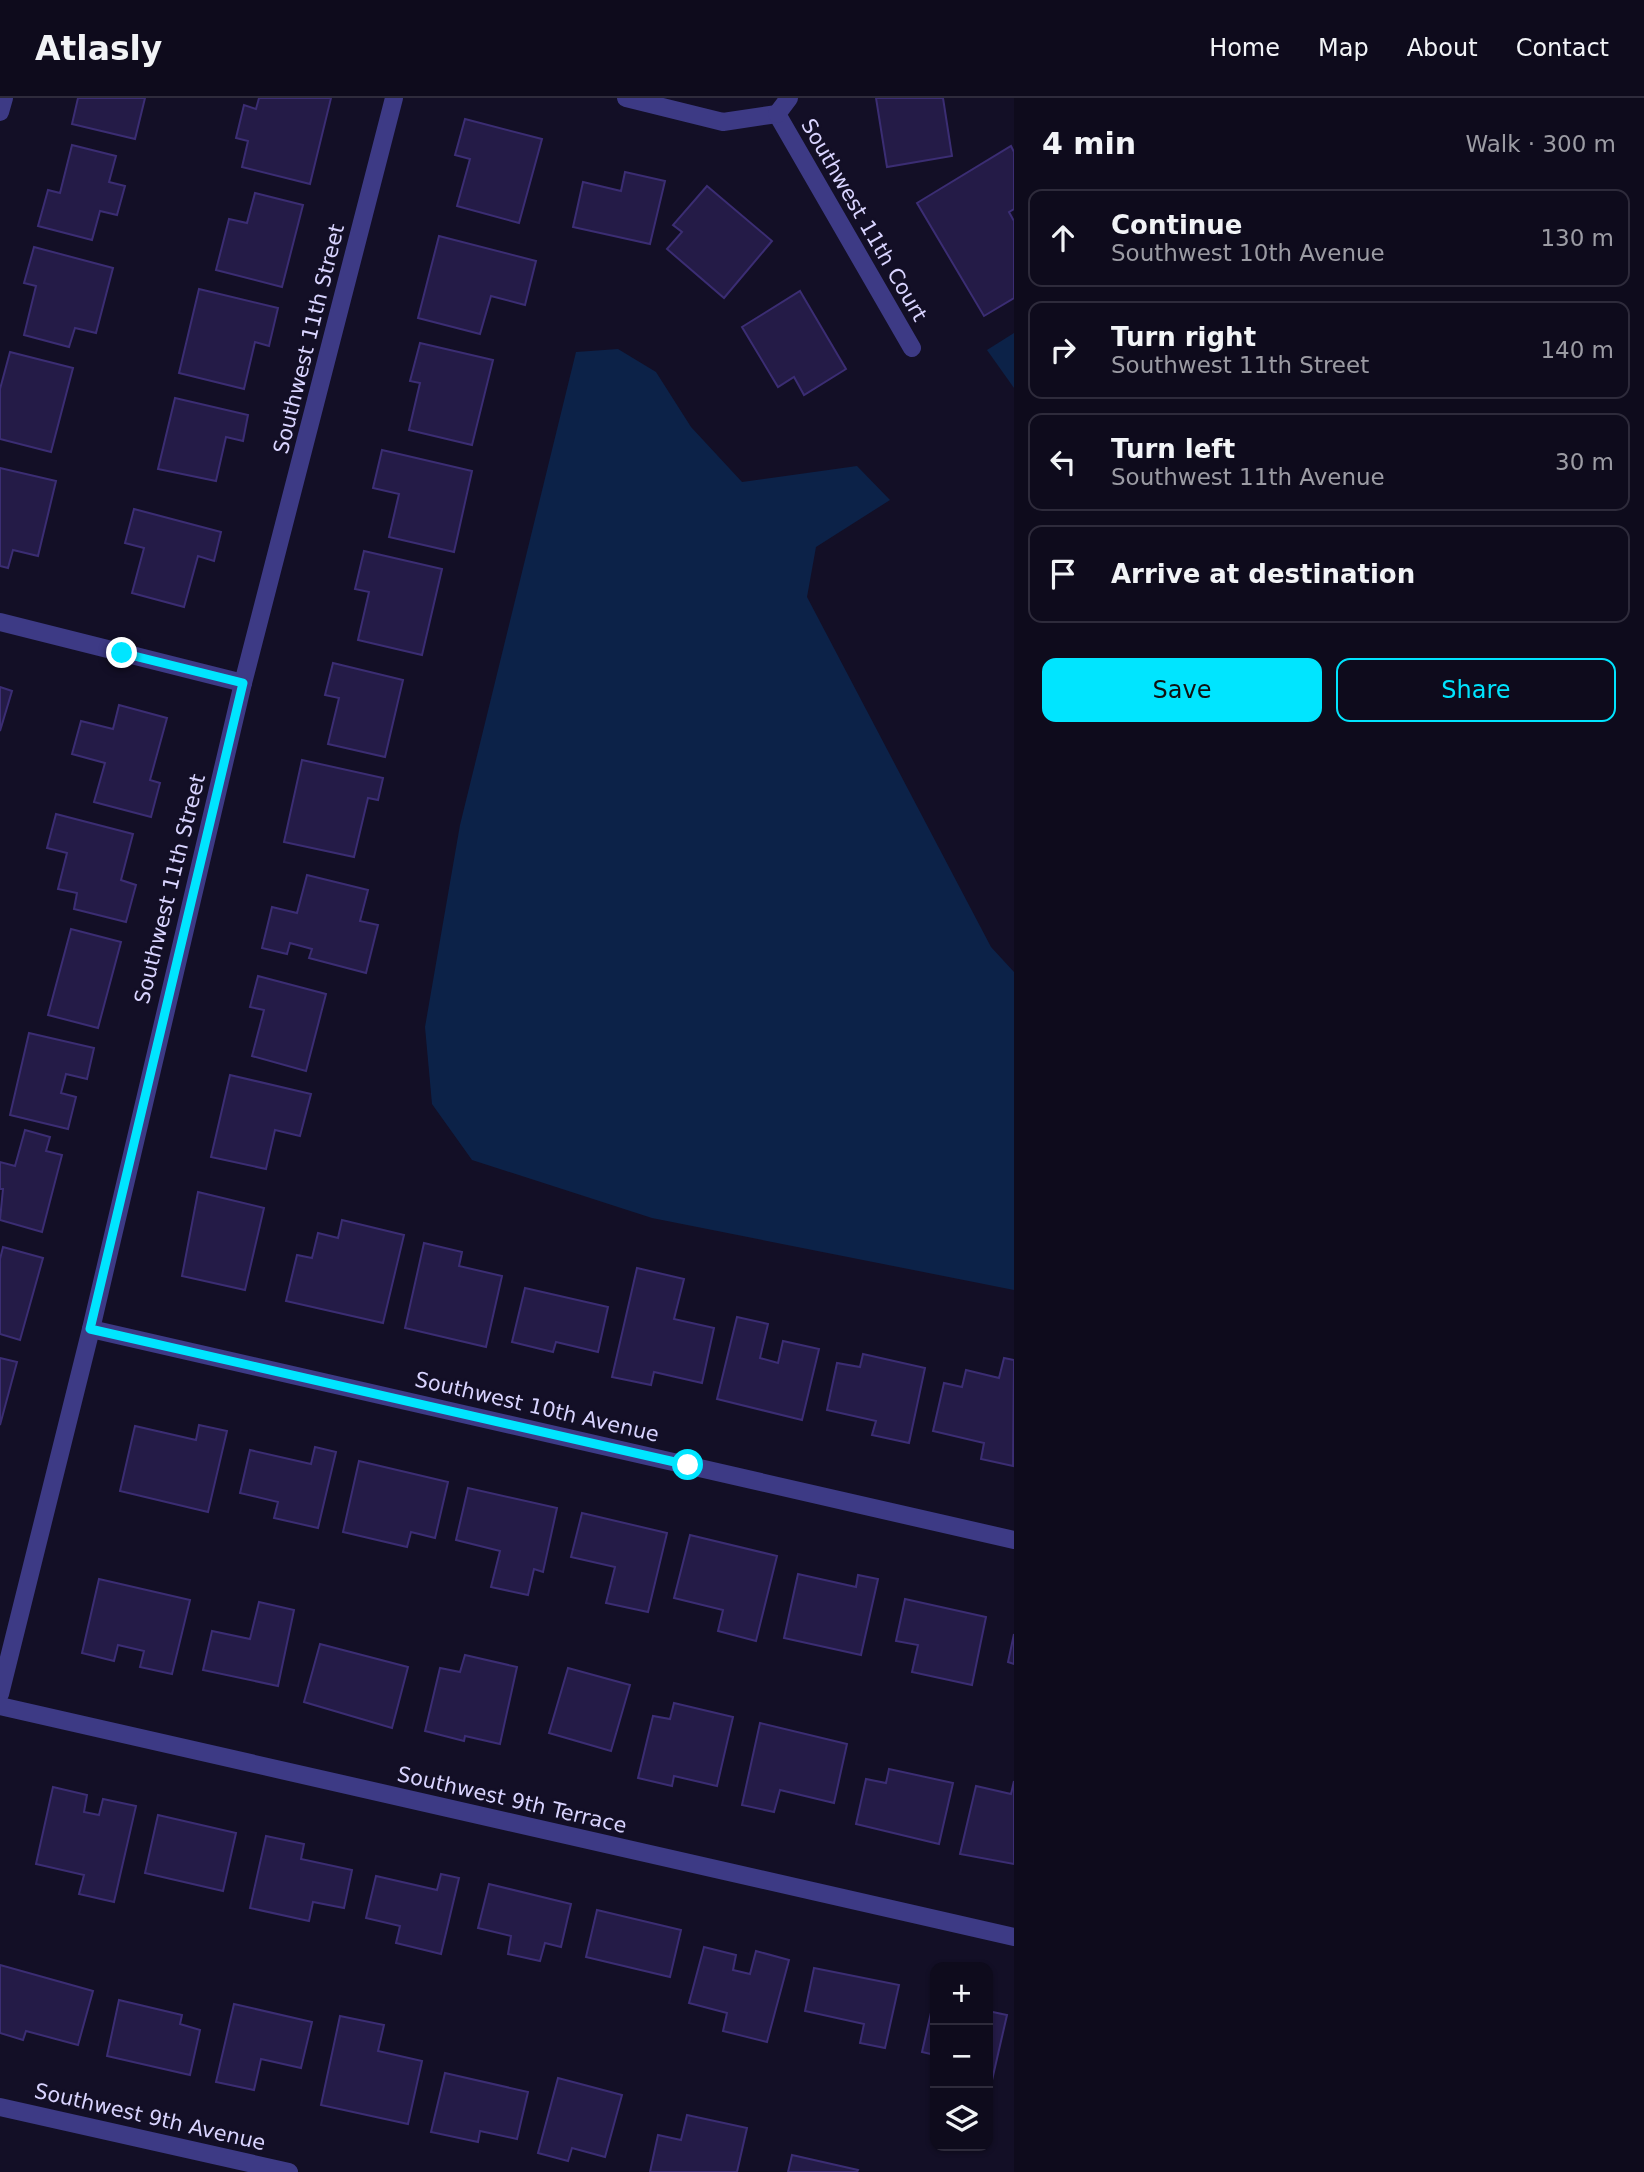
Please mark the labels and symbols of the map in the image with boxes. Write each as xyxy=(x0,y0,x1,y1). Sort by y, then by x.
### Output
street label: Southwest 11th Court xyxy=(796,115,932,325)
street label: Southwest 11th Street xyxy=(269,222,349,456)
route end xyxy=(106,637,137,668)
street label: Southwest 11th Street xyxy=(130,772,210,1006)
street label: Southwest 10th Avenue xyxy=(413,1367,661,1447)
route start xyxy=(672,1449,703,1480)
street label: Southwest 9th Terrace xyxy=(395,1762,629,1838)
street label: Southwest 9th Avenue xyxy=(32,2079,268,2155)

